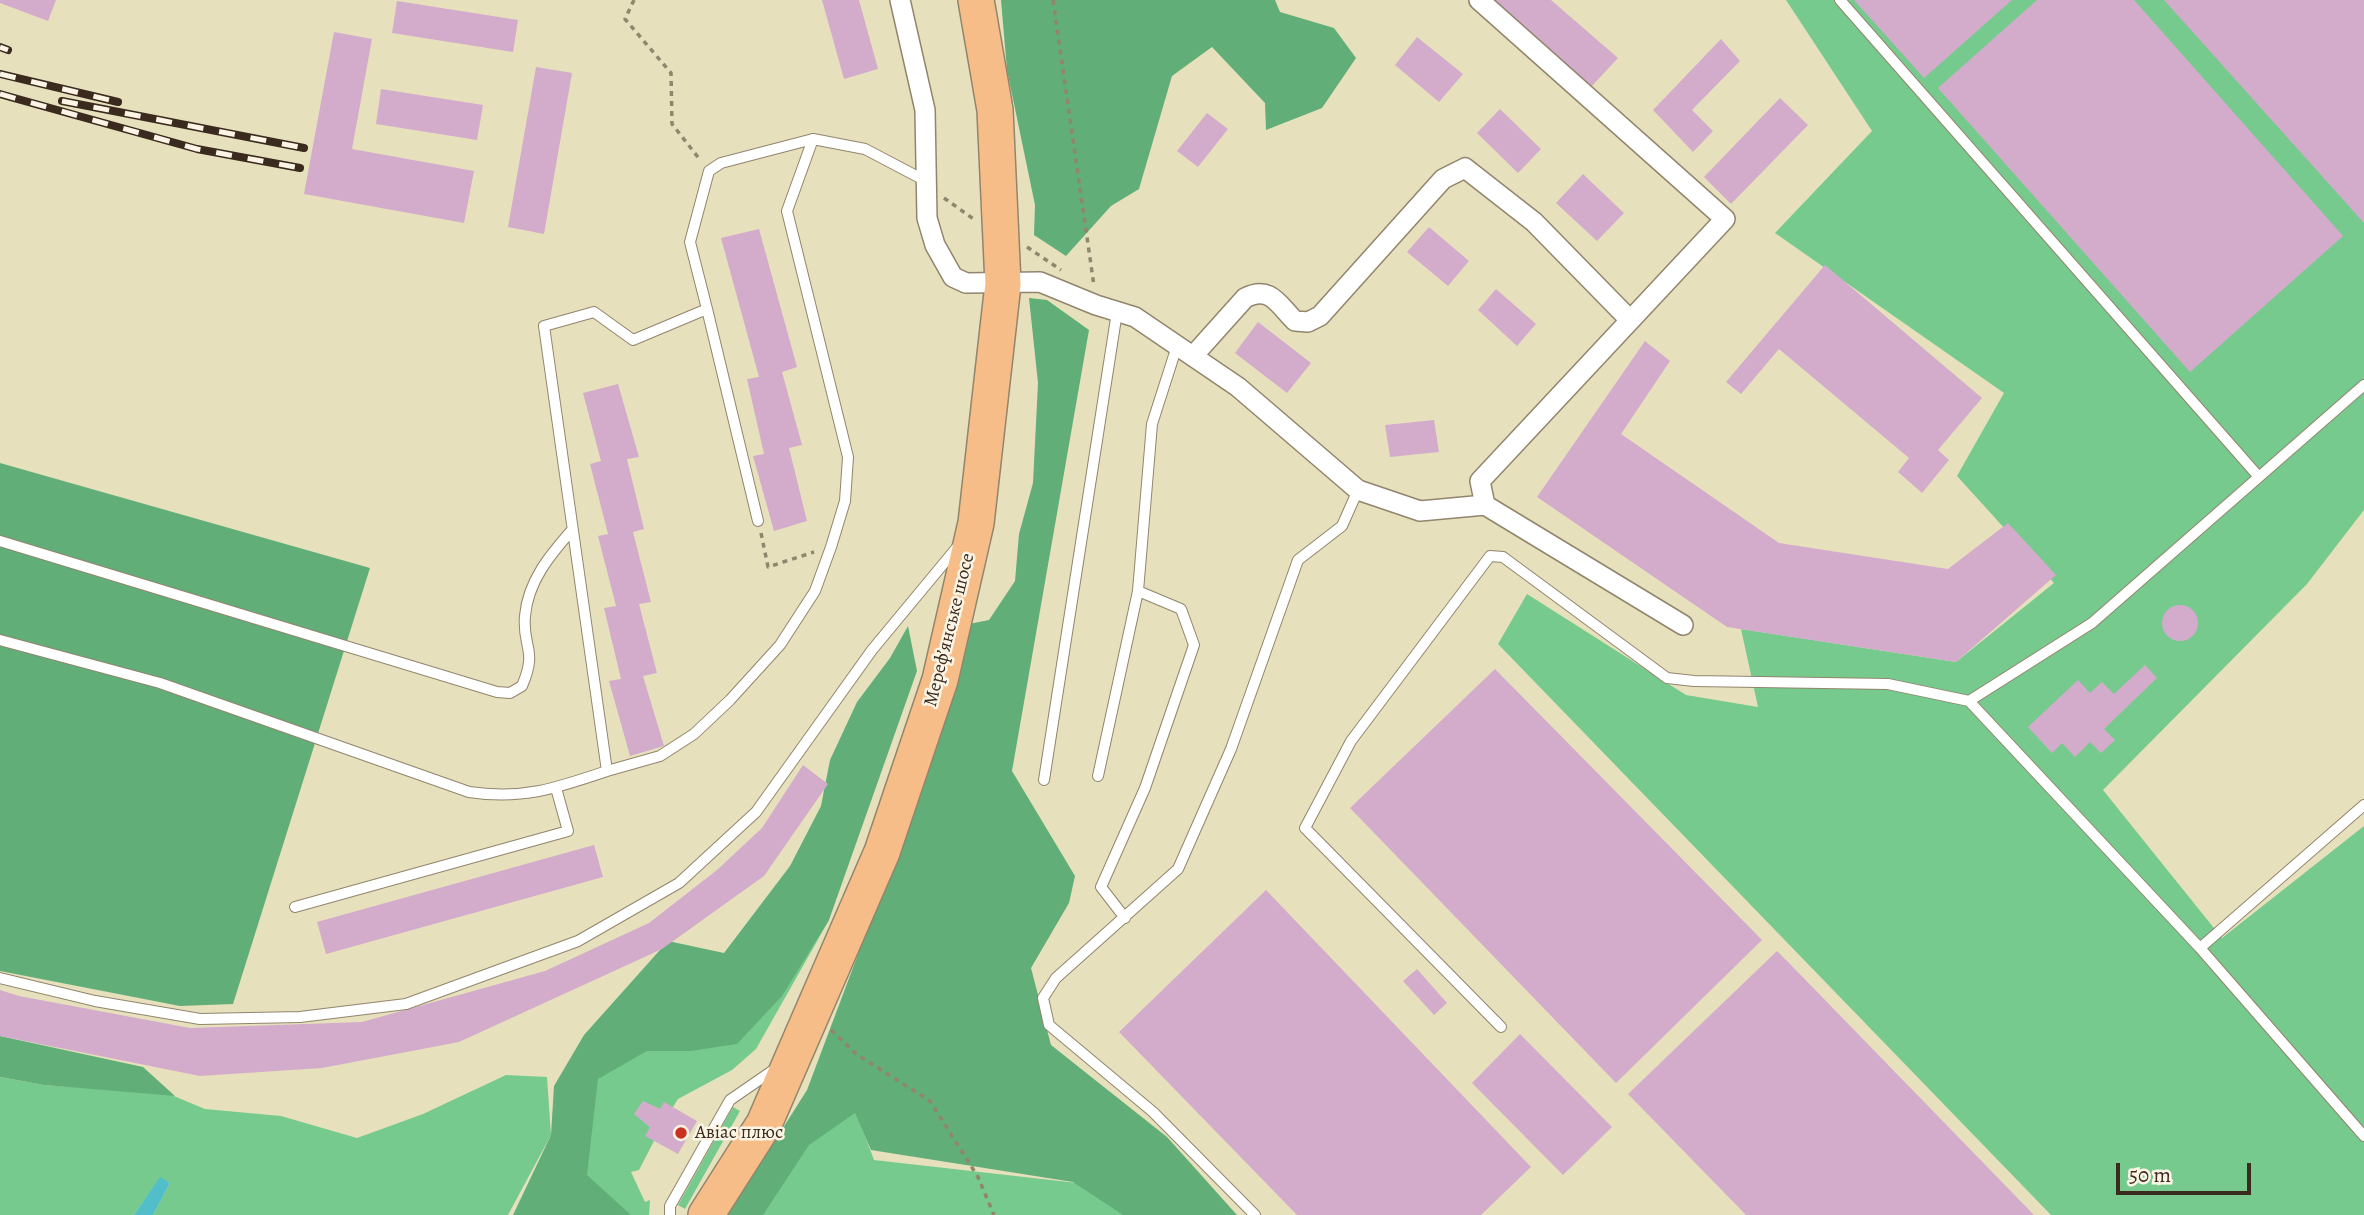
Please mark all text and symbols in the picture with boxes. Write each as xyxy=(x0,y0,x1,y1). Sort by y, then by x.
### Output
street label: Мереф’янське шосе xyxy=(920,551,980,709)
place label: Авіас плюс xyxy=(695,1122,783,1144)
marker: Авіас плюс xyxy=(673,1125,689,1141)
scale bar xyxy=(2119,1148,2254,1192)
text: 50 m xyxy=(2129,1161,2171,1189)

